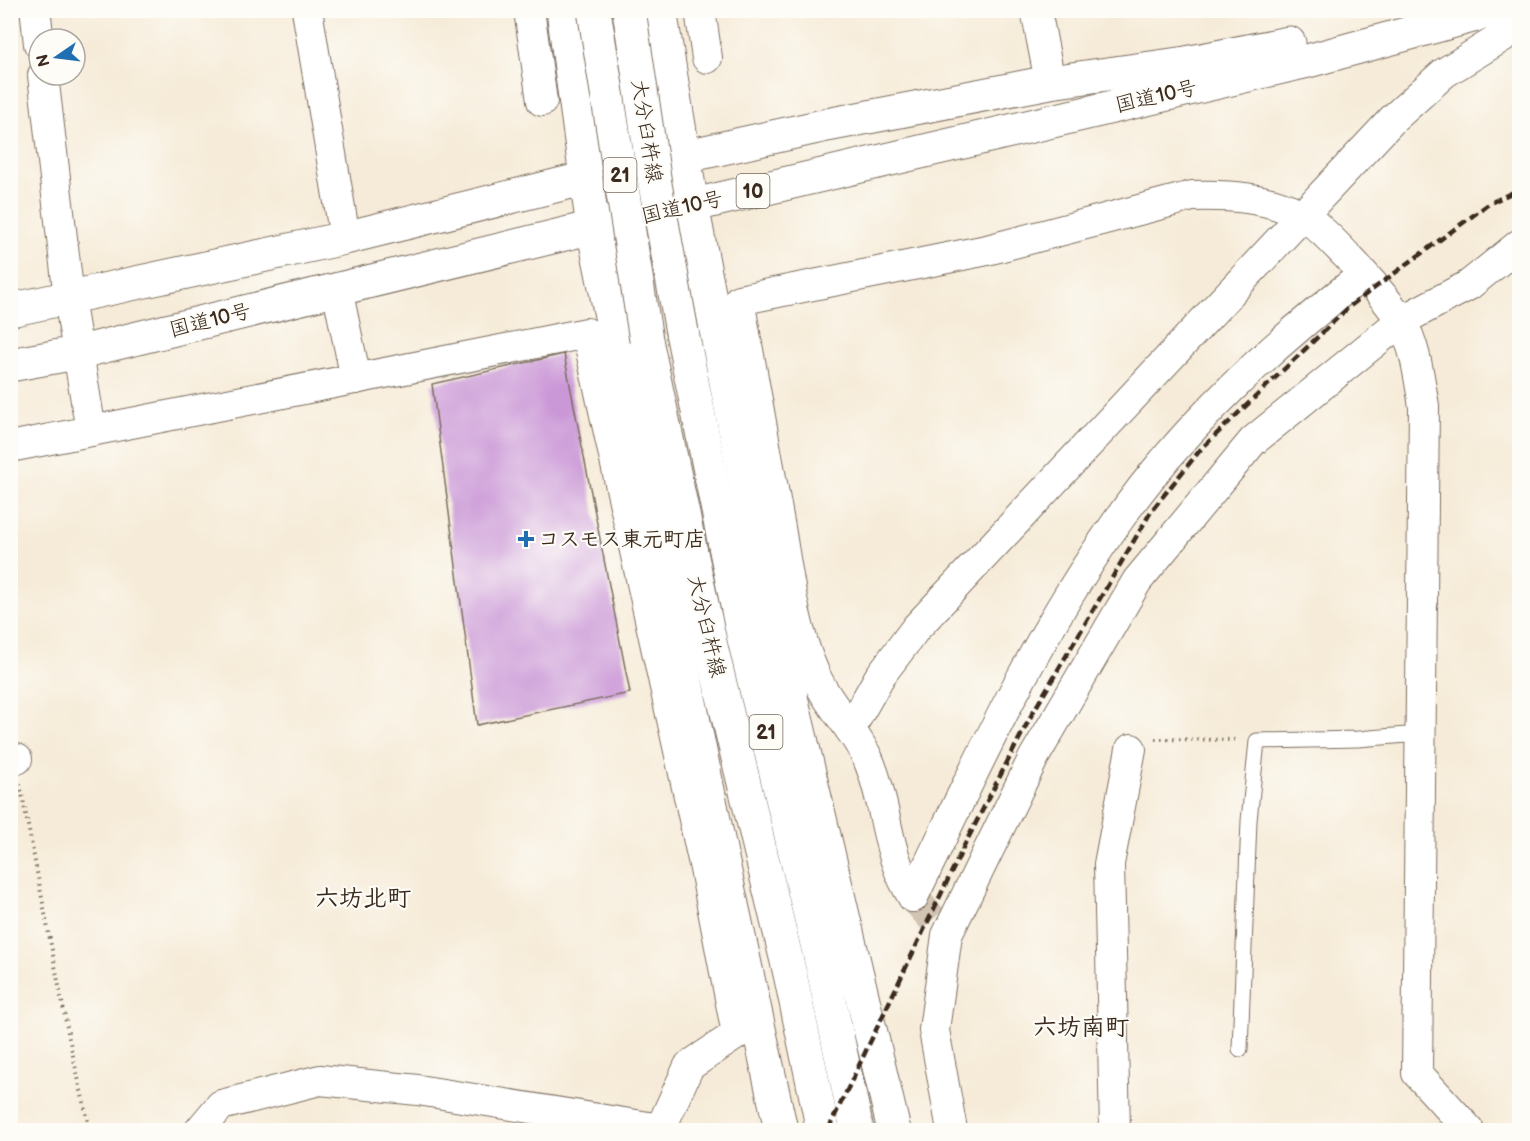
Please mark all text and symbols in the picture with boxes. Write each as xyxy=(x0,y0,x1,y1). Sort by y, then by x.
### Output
north arrow xyxy=(27,27,87,87)
text: N xyxy=(33,52,55,68)
street label: 国道10号 xyxy=(1113,75,1200,118)
street label: 大分臼杵線 xyxy=(626,77,667,185)
road number: 21 xyxy=(604,158,636,192)
road number: 10 xyxy=(736,174,770,208)
street label: 国道10号 xyxy=(639,186,726,229)
street label: 国道10号 xyxy=(167,298,254,343)
place label: コスモス東元町店 xyxy=(538,527,705,552)
marker: コスモス東元町店 xyxy=(519,532,533,546)
street label: 大分臼杵線 xyxy=(683,572,731,680)
road number: 21 xyxy=(750,715,783,749)
district label: 六坊北町 xyxy=(315,884,411,913)
district label: 六坊南町 xyxy=(1033,1013,1129,1042)

